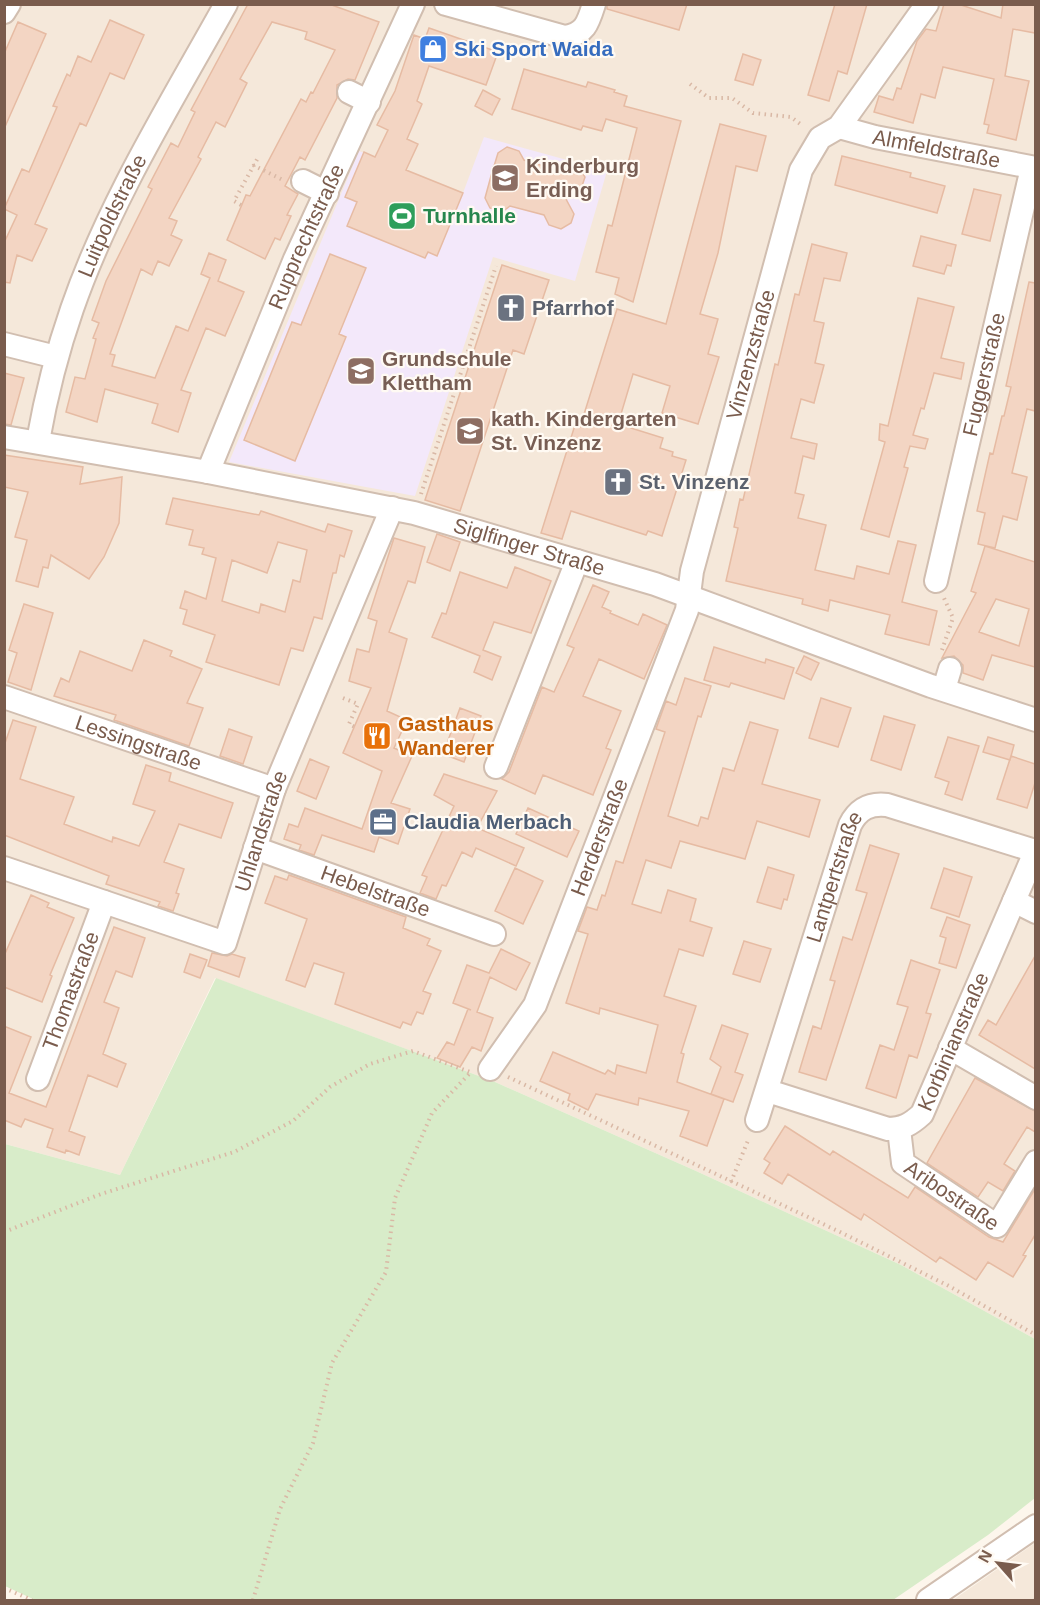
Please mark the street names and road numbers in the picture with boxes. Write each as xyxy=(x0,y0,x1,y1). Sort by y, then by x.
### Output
street label: Almfeldstraße xyxy=(871,125,1002,172)
street label: Luitpoldstraße xyxy=(73,150,151,280)
street label: Rupprechtstraße xyxy=(264,160,348,313)
street label: Vinzenzstraße xyxy=(722,287,779,422)
street label: Fuggerstraße xyxy=(958,310,1009,438)
street label: Siglfinger Straße xyxy=(451,513,608,580)
street label: Lessingstraße xyxy=(72,710,205,774)
street label: Uhlandstraße xyxy=(230,767,292,894)
street label: Herderstraße xyxy=(566,775,632,899)
street label: Lantpertstraße xyxy=(802,806,867,945)
street label: Hebelstraße xyxy=(318,861,433,921)
street label: Thomastraße xyxy=(38,928,103,1053)
street label: Korbinianstraße xyxy=(913,969,993,1114)
street label: Aribostraße xyxy=(901,1156,1004,1235)

